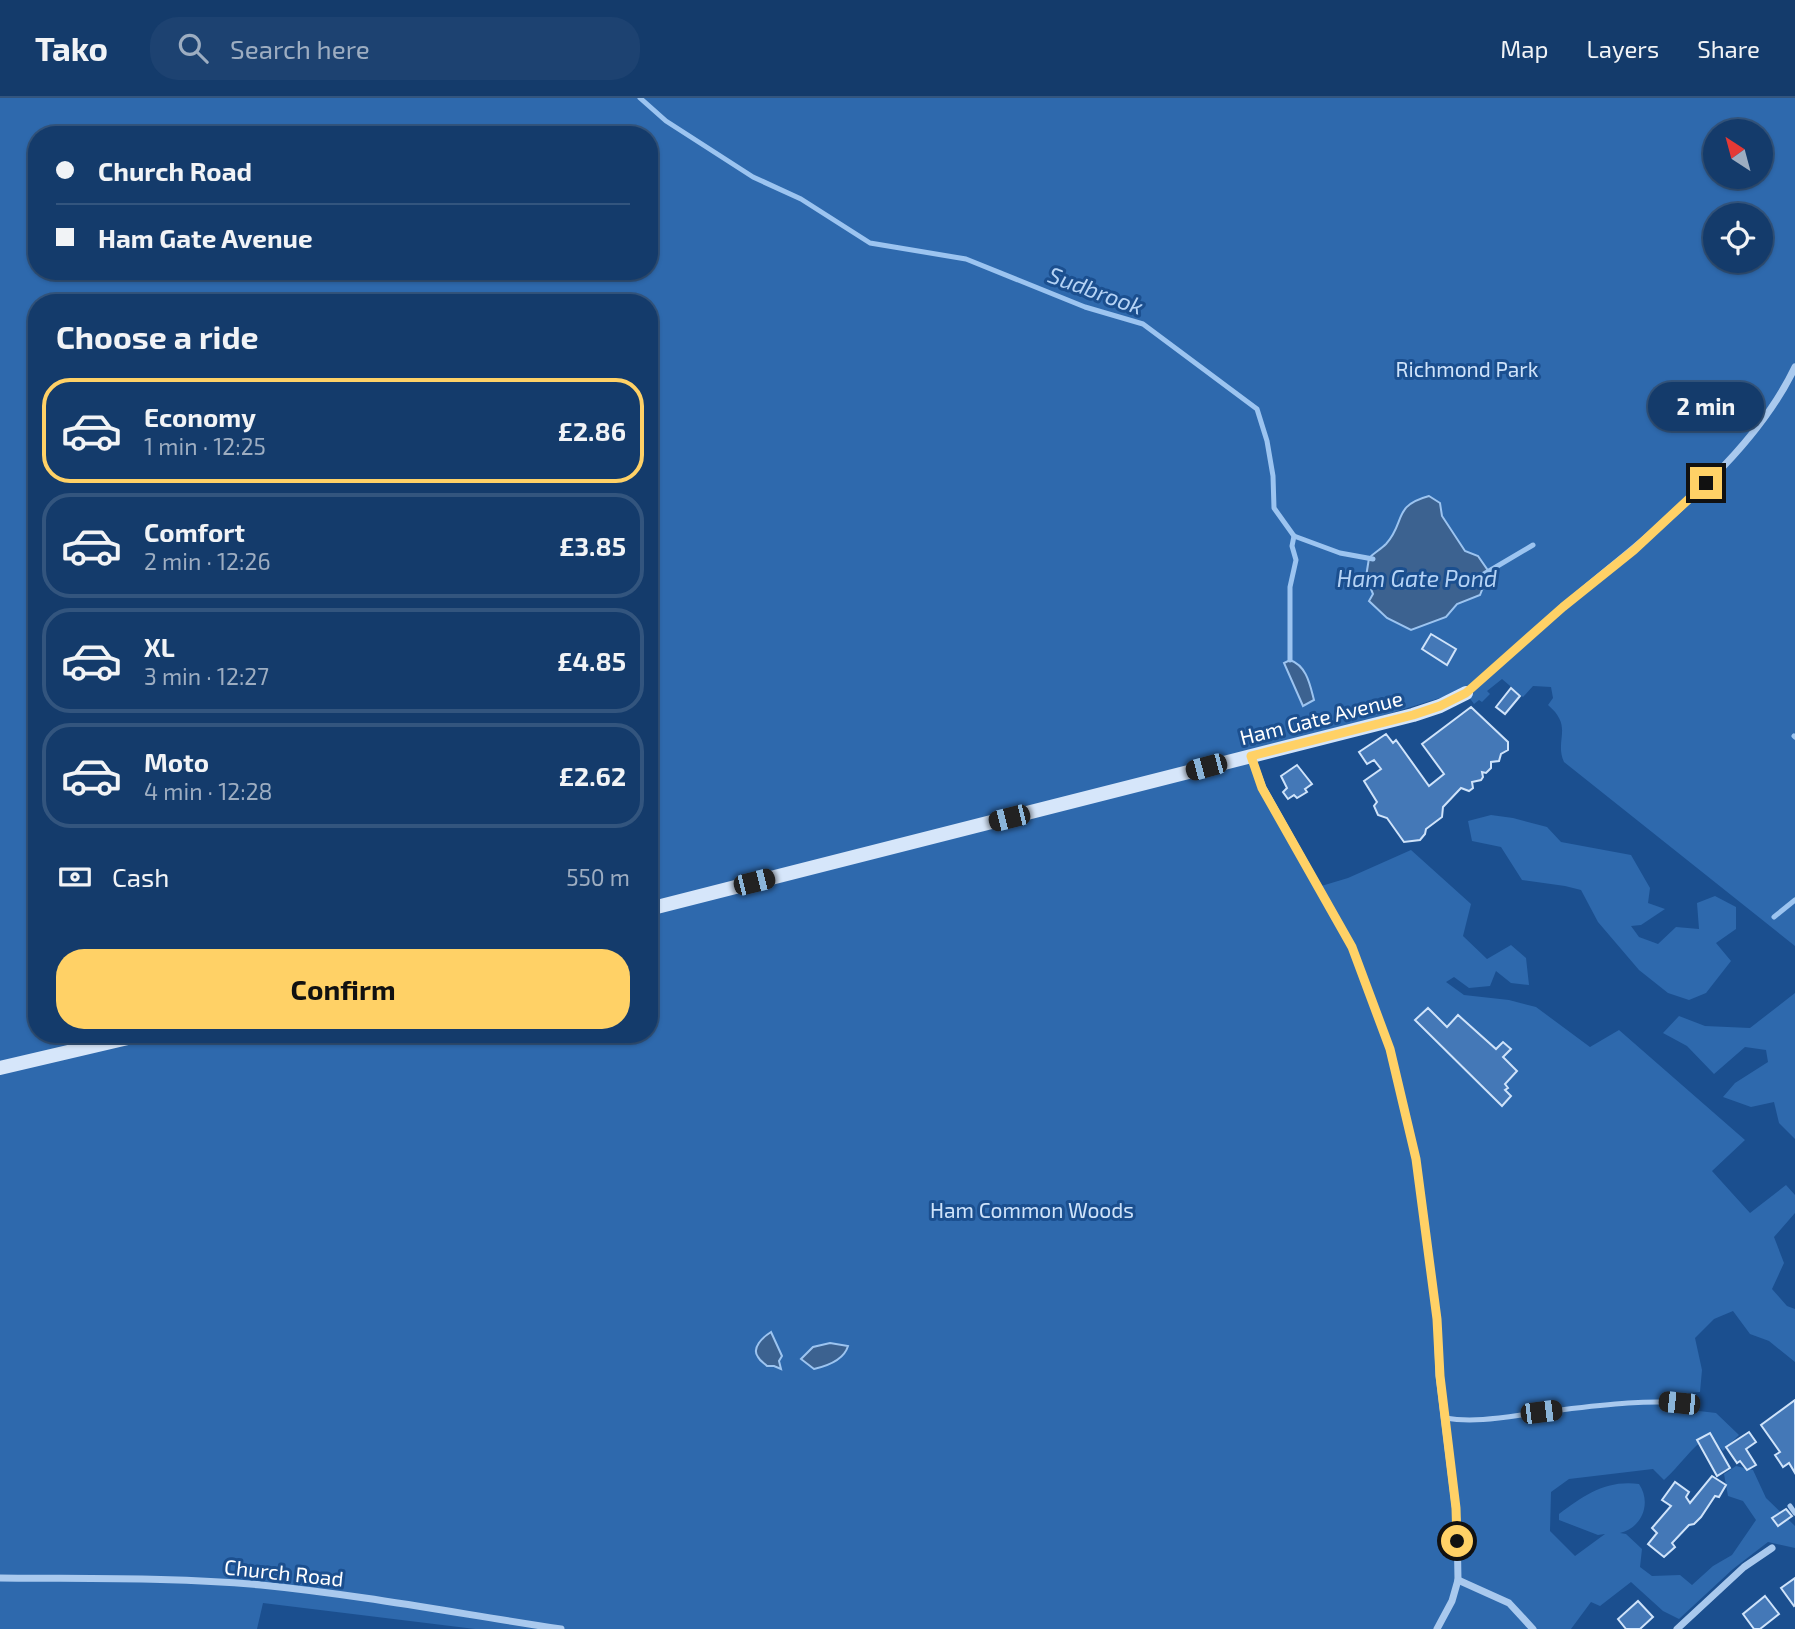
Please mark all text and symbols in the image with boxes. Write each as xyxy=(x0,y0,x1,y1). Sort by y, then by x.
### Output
search box xyxy=(150,17,640,80)
text: Tako xyxy=(35,28,108,68)
icon: search xyxy=(174,29,212,67)
text: Search here xyxy=(230,33,370,64)
text: Map xyxy=(1500,34,1548,63)
text: Layers xyxy=(1586,34,1659,63)
text: Share xyxy=(1697,34,1760,63)
north arrow xyxy=(1703,119,1773,189)
map controls xyxy=(1703,119,1773,273)
text: Church Road xyxy=(98,155,252,186)
button: locate xyxy=(1703,203,1773,273)
text: Ham Gate Avenue xyxy=(98,222,313,253)
water label: Sudbrook xyxy=(1045,260,1147,320)
text: Choose a ride xyxy=(56,317,259,355)
park label: Richmond Park xyxy=(1396,356,1539,381)
callout: 2 min xyxy=(1648,382,1764,430)
text: 2 min xyxy=(1677,392,1735,420)
icon: car xyxy=(60,399,123,462)
text: Economy xyxy=(144,401,256,432)
text: £2.86 xyxy=(558,415,626,446)
text: 1 min · 12:25 xyxy=(144,432,266,460)
route end xyxy=(1690,467,1722,499)
icon: car xyxy=(60,514,123,577)
text: Comfort xyxy=(144,516,245,547)
text: £3.85 xyxy=(559,530,626,561)
text: 2 min · 12:26 xyxy=(144,547,271,575)
water label: Ham Gate Pond xyxy=(1337,564,1497,592)
icon: car xyxy=(60,629,123,692)
text: XL xyxy=(144,631,175,662)
text: £4.85 xyxy=(557,645,626,676)
text: 3 min · 12:27 xyxy=(144,662,269,690)
street label: Ham Gate Avenue xyxy=(1237,685,1405,749)
icon: car xyxy=(60,744,123,807)
text: Moto xyxy=(144,746,209,777)
car xyxy=(1183,751,1230,783)
text: £2.62 xyxy=(559,760,626,791)
text: 4 min · 12:28 xyxy=(144,777,273,805)
car xyxy=(987,803,1032,833)
icon: cash xyxy=(56,858,94,896)
text: Cash xyxy=(112,861,169,892)
text: 550 m xyxy=(566,863,630,891)
car xyxy=(732,867,777,897)
button: Confirm xyxy=(56,949,630,1029)
park label: Ham Common Woods xyxy=(930,1197,1134,1222)
car xyxy=(1658,1390,1701,1416)
car xyxy=(1519,1399,1564,1425)
route start xyxy=(1441,1525,1473,1557)
street label: Church Road xyxy=(223,1553,345,1591)

